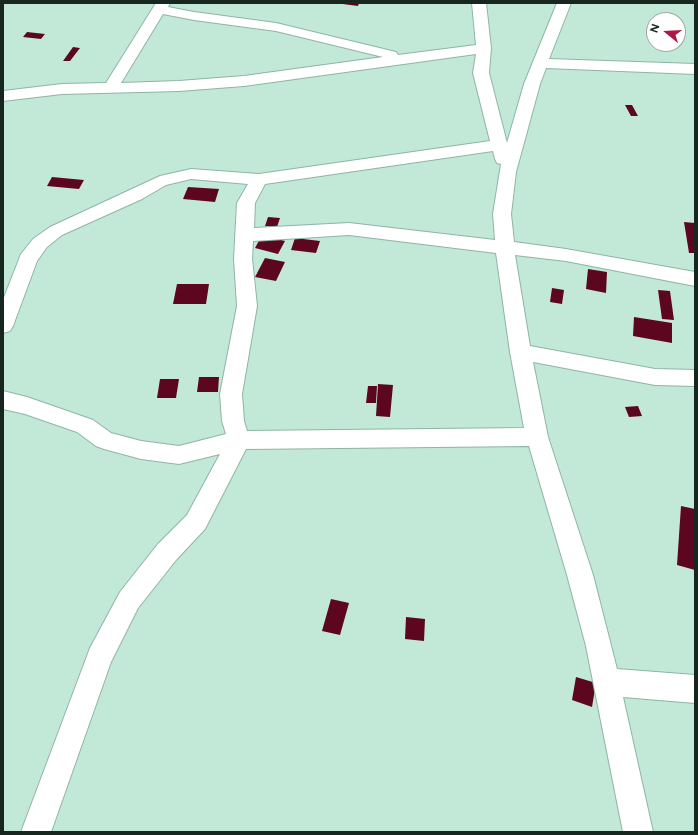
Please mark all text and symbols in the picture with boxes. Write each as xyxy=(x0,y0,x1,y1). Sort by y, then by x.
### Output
north arrow xyxy=(646,12,686,52)
text: N xyxy=(648,22,663,35)

